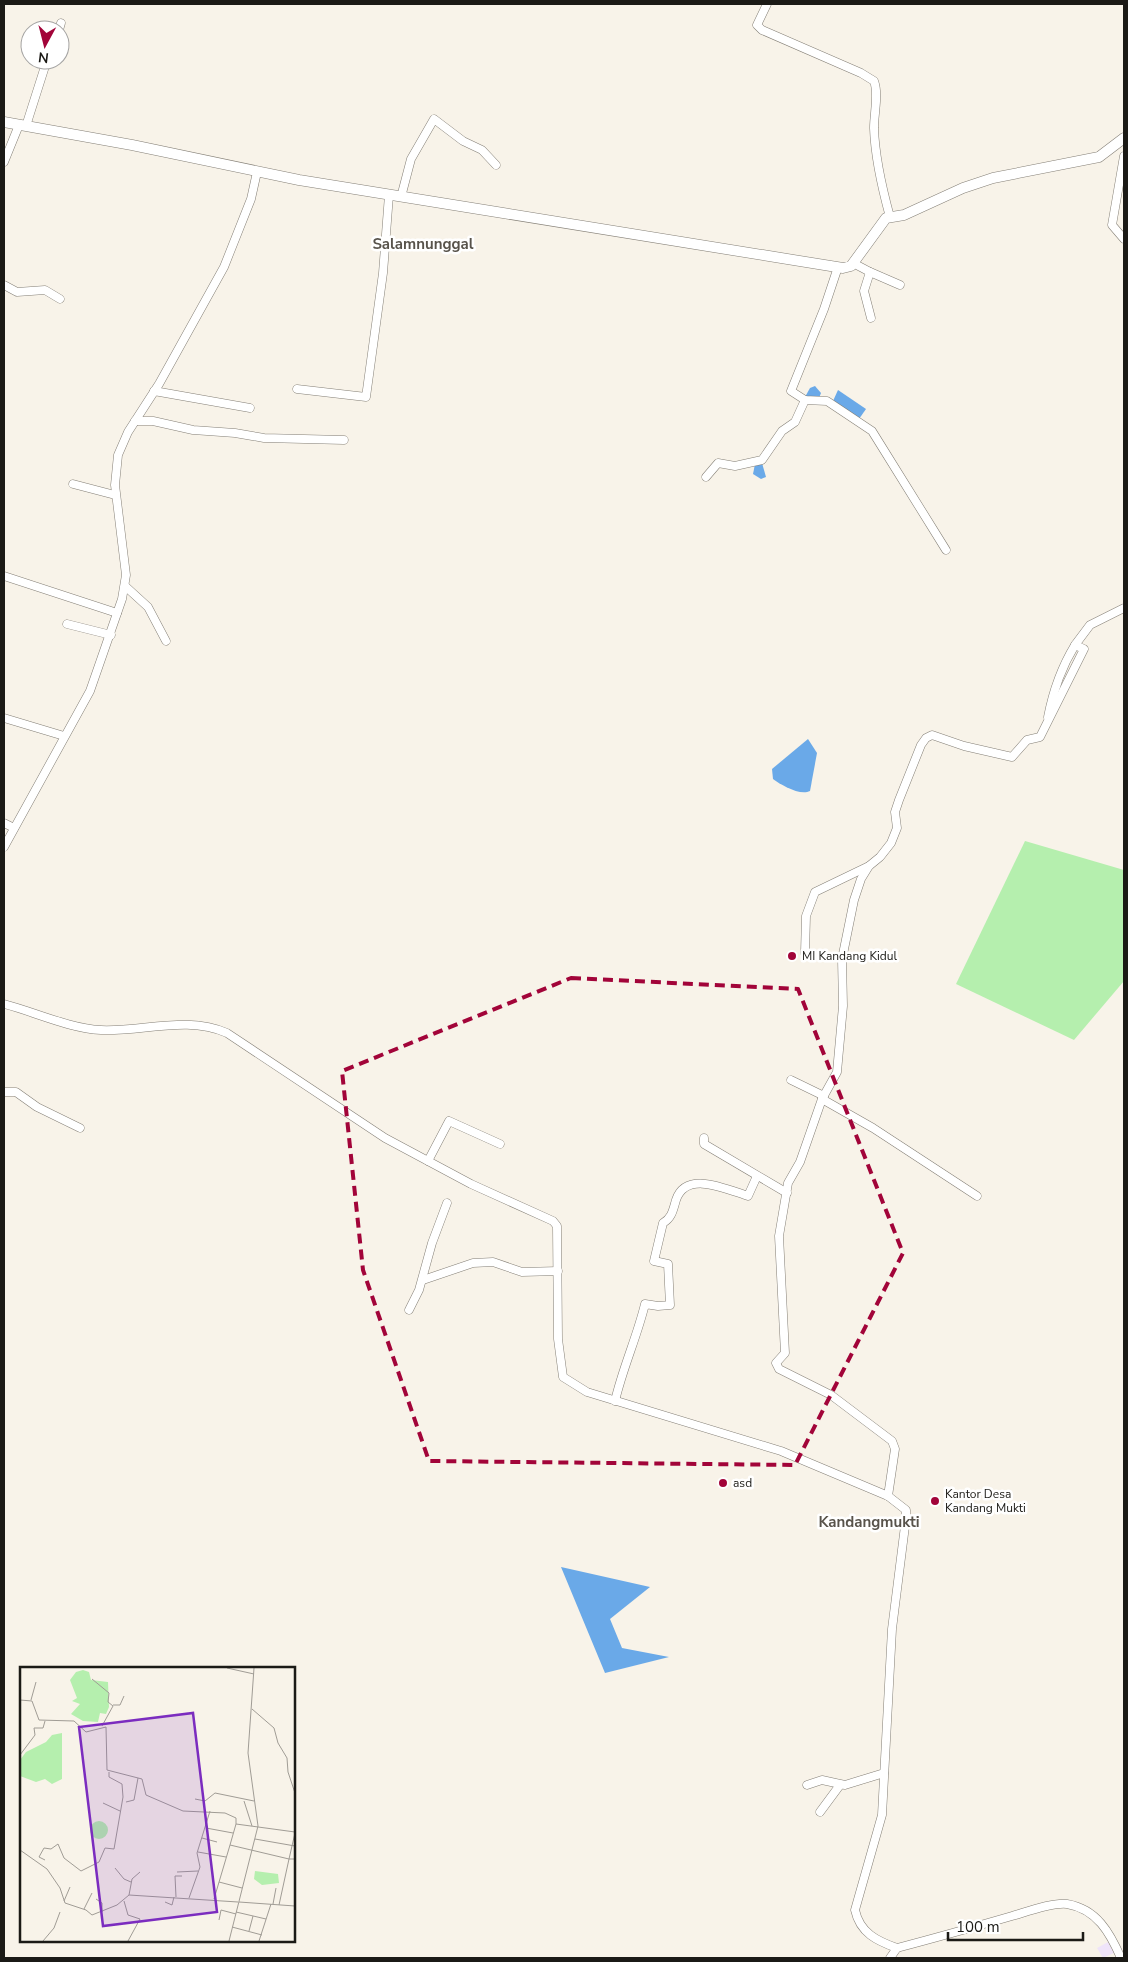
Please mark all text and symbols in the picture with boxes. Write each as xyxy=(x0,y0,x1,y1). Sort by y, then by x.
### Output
north arrow xyxy=(20,20,70,70)
text: N xyxy=(37,47,50,67)
district label: Salamnunggal xyxy=(372,234,474,254)
place label: MI Kandang Kidul xyxy=(802,948,897,964)
marker: MI Kandang Kidul xyxy=(786,950,798,962)
place label: asd xyxy=(733,1475,752,1491)
marker: asd xyxy=(717,1477,729,1489)
place label: Kantor Desa Kandang Mukti xyxy=(945,1486,1026,1516)
marker: Kantor Desa Kandang Mukti xyxy=(929,1495,941,1507)
district label: Kandangmukti xyxy=(818,1512,920,1532)
inset map xyxy=(20,1667,295,1942)
scale bar xyxy=(948,1910,1083,1942)
text: 100 m xyxy=(956,1917,1000,1937)

